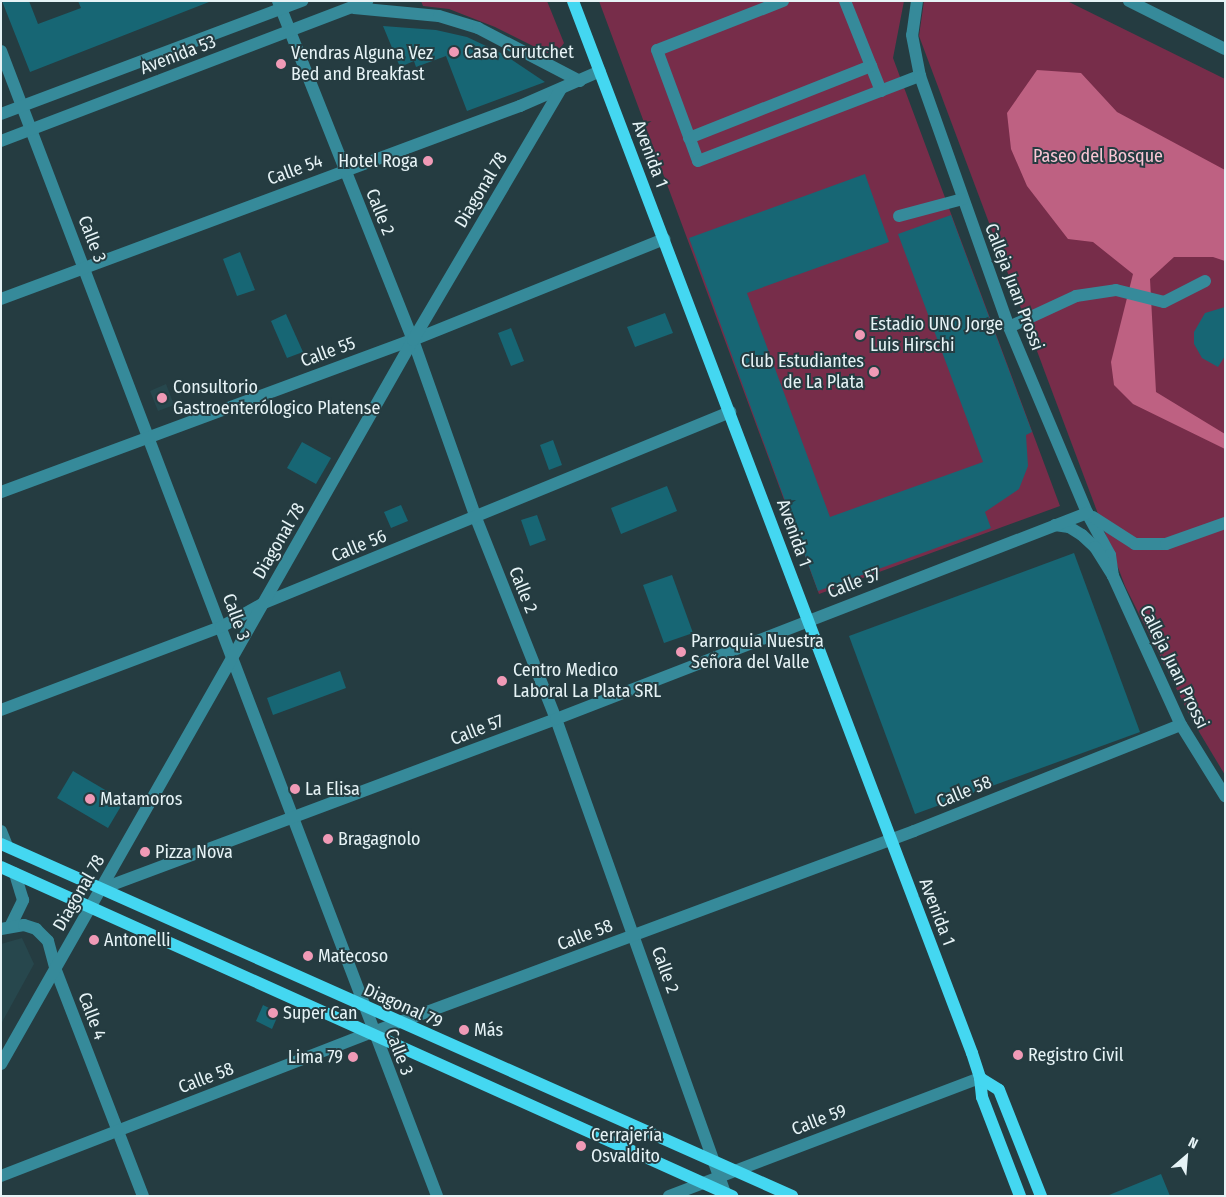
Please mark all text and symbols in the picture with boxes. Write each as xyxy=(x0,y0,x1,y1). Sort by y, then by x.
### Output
street label: Avenida 53 xyxy=(137,31,219,79)
place label: Casa Curutchet xyxy=(464,41,574,63)
place label: Vendras Alguna Vez Bed and Breakfast xyxy=(291,43,433,86)
marker: Casa Curutchet xyxy=(448,46,460,58)
marker: Vendras Alguna Vez Bed and Breakfast xyxy=(275,58,287,70)
street label: Avenida 1 xyxy=(627,117,673,191)
park label: Paseo del Bosque xyxy=(1033,145,1163,167)
street label: Diagonal 78 xyxy=(450,148,512,232)
street label: Calle 54 xyxy=(264,150,326,190)
place label: Hotel Roga xyxy=(338,150,418,172)
marker: Hotel Roga xyxy=(422,155,434,167)
street label: Calle 2 xyxy=(361,186,399,238)
street label: Calle 3 xyxy=(73,213,111,265)
street label: Calleja Juan Prossi xyxy=(980,220,1048,354)
place label: Estadio UNO Jorge Luis Hirschi xyxy=(870,314,1003,356)
marker: Estadio UNO Jorge Luis Hirschi xyxy=(854,329,866,341)
street label: Calle 55 xyxy=(298,332,358,372)
place label: Club Estudiantes de La Plata xyxy=(741,351,864,394)
marker: Club Estudiantes de La Plata xyxy=(868,366,880,378)
place label: Consultorio Gastroenterólogico Platense xyxy=(173,377,380,419)
marker: Consultorio Gastroenterólogico Platense xyxy=(155,391,169,405)
street label: Avenida 1 xyxy=(772,496,816,570)
street label: Diagonal 78 xyxy=(249,499,309,583)
street label: Calle 56 xyxy=(328,525,390,567)
street label: Calle 57 xyxy=(824,563,884,603)
street label: Calle 2 xyxy=(504,564,542,616)
street label: Calle 3 xyxy=(218,591,254,643)
street label: Calleja Juan Prossi xyxy=(1135,602,1213,732)
place label: Parroquia Nuestra Señora del Valle xyxy=(691,631,824,674)
marker: Parroquia Nuestra Señora del Valle xyxy=(675,646,687,658)
place label: Centro Medico Laboral La Plata SRL xyxy=(513,660,661,702)
marker: Centro Medico Laboral La Plata SRL xyxy=(495,674,509,688)
street label: Calle 57 xyxy=(447,710,507,750)
street label: Calle 58 xyxy=(933,771,995,813)
place label: La Elisa xyxy=(305,778,360,800)
marker: La Elisa xyxy=(289,783,301,795)
place label: Matamoros xyxy=(100,788,182,810)
marker: Matamoros xyxy=(84,793,96,805)
place label: Bragagnolo xyxy=(338,828,421,850)
marker: Bragagnolo xyxy=(322,833,334,845)
place label: Pizza Nova xyxy=(155,841,233,863)
marker: Pizza Nova xyxy=(139,846,151,858)
street label: Diagonal 78 xyxy=(49,851,109,935)
street label: Avenida 1 xyxy=(914,875,960,949)
street label: Calle 58 xyxy=(554,915,616,955)
place label: Antonelli xyxy=(104,929,170,951)
marker: Antonelli xyxy=(88,934,100,946)
street label: Calle 2 xyxy=(647,944,683,996)
place label: Matecoso xyxy=(318,945,388,967)
marker: Matecoso xyxy=(302,950,314,962)
street label: Diagonal 79 xyxy=(360,979,446,1033)
street label: Calle 4 xyxy=(73,989,111,1043)
place label: Super Can xyxy=(283,1002,358,1024)
marker: Super Can xyxy=(267,1007,279,1019)
place label: Más xyxy=(474,1019,503,1041)
marker: Más xyxy=(458,1024,470,1036)
street label: Calle 3 xyxy=(380,1026,418,1078)
place label: Registro Civil xyxy=(1028,1044,1123,1066)
place label: Lima 79 xyxy=(288,1046,343,1068)
marker: Registro Civil xyxy=(1012,1049,1024,1061)
marker: Lima 79 xyxy=(347,1051,359,1063)
street label: Calle 58 xyxy=(175,1058,237,1098)
street label: Calle 59 xyxy=(789,1100,849,1140)
place label: Cerrajería Osvaldito xyxy=(591,1125,662,1168)
north arrow xyxy=(1161,1132,1211,1182)
text: N xyxy=(1185,1134,1201,1153)
marker: Cerrajería Osvaldito xyxy=(575,1140,587,1152)

